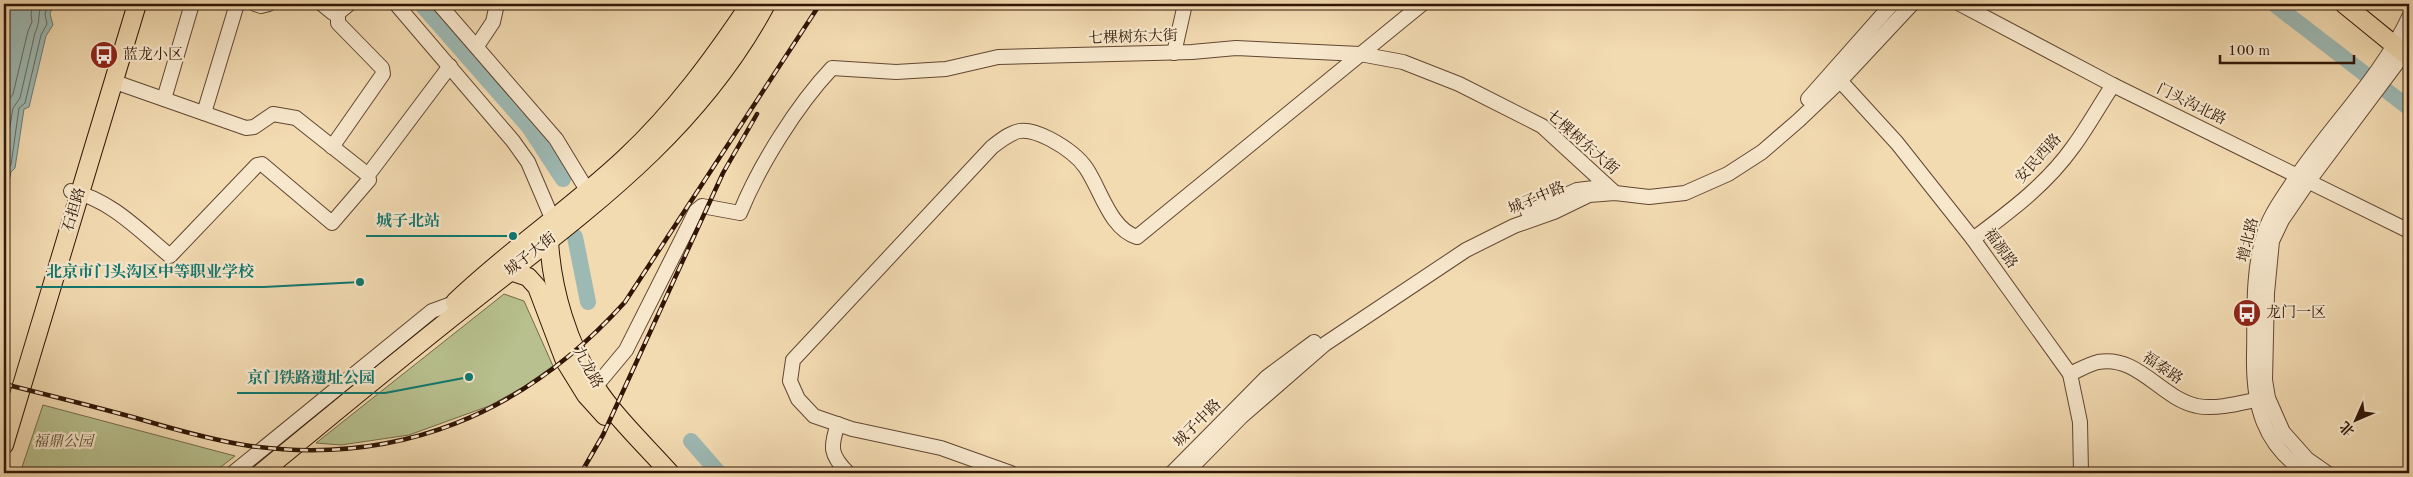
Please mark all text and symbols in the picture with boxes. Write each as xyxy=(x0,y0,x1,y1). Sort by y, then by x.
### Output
street label: 七棵树东大街 xyxy=(1088,27,1178,47)
scale bar xyxy=(2220,32,2354,64)
bus stop icon: 蓝龙小区 xyxy=(89,40,119,70)
text: 100 m xyxy=(2228,44,2270,59)
place label: 蓝龙小区 xyxy=(123,46,183,63)
street label: 门头沟北路 xyxy=(2154,80,2229,128)
street label: 七棵树东大街 xyxy=(1543,106,1622,178)
street label: 安民西路 xyxy=(2012,130,2065,186)
street label: 城子中路 xyxy=(1506,179,1568,218)
street label: 石担路 xyxy=(59,186,89,234)
callout: 城子北站 xyxy=(366,205,450,236)
text: 城子北站 xyxy=(376,212,440,230)
street label: 增北路 xyxy=(2234,216,2262,264)
street label: 福源路 xyxy=(1981,225,2021,272)
street label: 城子大街 xyxy=(502,229,559,279)
callout: 北京市门头沟区中等职业学校 xyxy=(36,256,264,287)
text: 北京市门头沟区中等职业学校 xyxy=(46,262,254,281)
bus stop icon: 龙门一区 xyxy=(2232,298,2262,328)
place label: 龙门一区 xyxy=(2266,304,2326,321)
street label: 九龙路 xyxy=(570,344,606,391)
street label: 福泰路 xyxy=(2139,349,2186,388)
callout: 京门铁路遗址公园 xyxy=(237,362,385,393)
text: 京门铁路遗址公园 xyxy=(247,368,375,387)
north arrow xyxy=(2330,394,2380,444)
street label: 城子中路 xyxy=(1170,396,1225,451)
text: 北 xyxy=(2337,419,2357,439)
park label: 福鼎公园 xyxy=(33,433,95,450)

